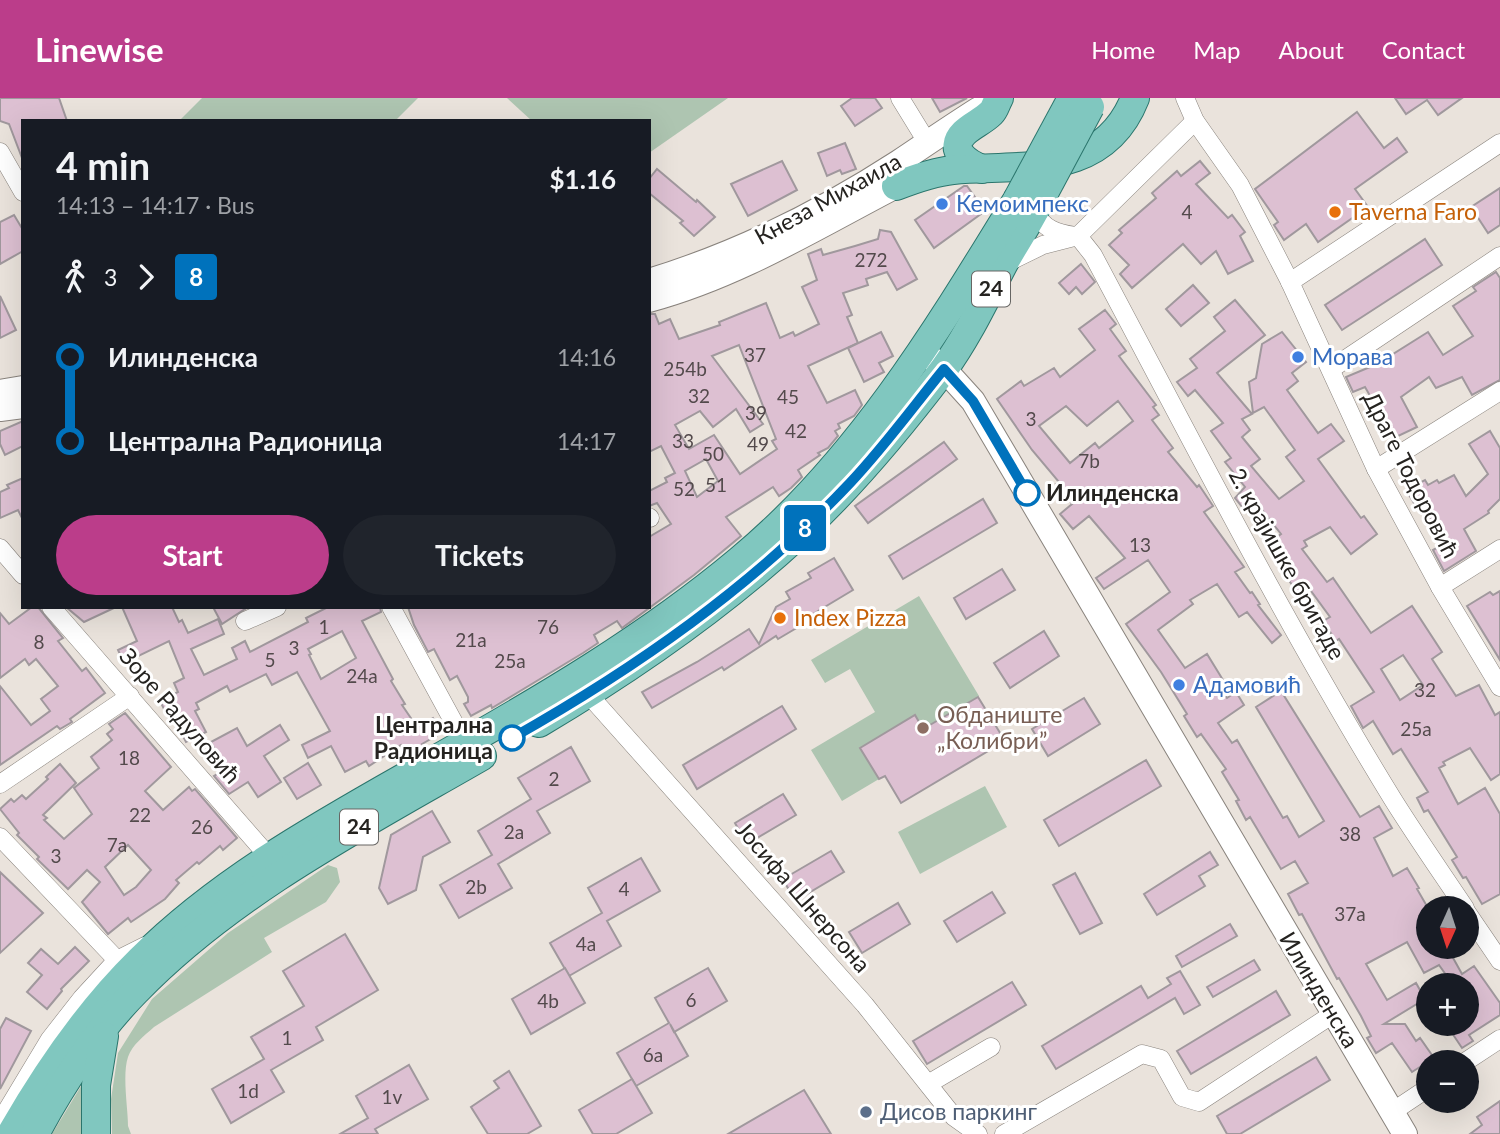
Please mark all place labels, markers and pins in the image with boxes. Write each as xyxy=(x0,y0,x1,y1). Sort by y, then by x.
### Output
place label: Кемоимпекс xyxy=(956,189,1089,217)
marker: Кемоимпекс xyxy=(934,196,950,212)
place label: Taverna Faro xyxy=(1349,197,1477,225)
marker: Taverna Faro xyxy=(1327,204,1343,220)
place label: Морава xyxy=(1312,342,1393,370)
marker: Морава xyxy=(1290,349,1306,365)
place label: Илинденска xyxy=(1046,478,1179,506)
marker: Илинденска xyxy=(1014,480,1040,506)
place label: Index Pizza xyxy=(794,603,907,631)
marker: Index Pizza xyxy=(772,610,788,626)
place label: Адамовић xyxy=(1193,670,1301,698)
marker: Адамовић xyxy=(1171,677,1187,693)
place label: Обданиште „Колибри” xyxy=(937,700,1062,754)
place label: Централна Радионица xyxy=(374,710,493,764)
marker: Обданиште „Колибри” xyxy=(915,720,931,736)
marker: Централна Радионица xyxy=(499,725,525,751)
place label: Дисов паркинг xyxy=(880,1097,1038,1125)
marker: Дисов паркинг xyxy=(858,1104,874,1120)

